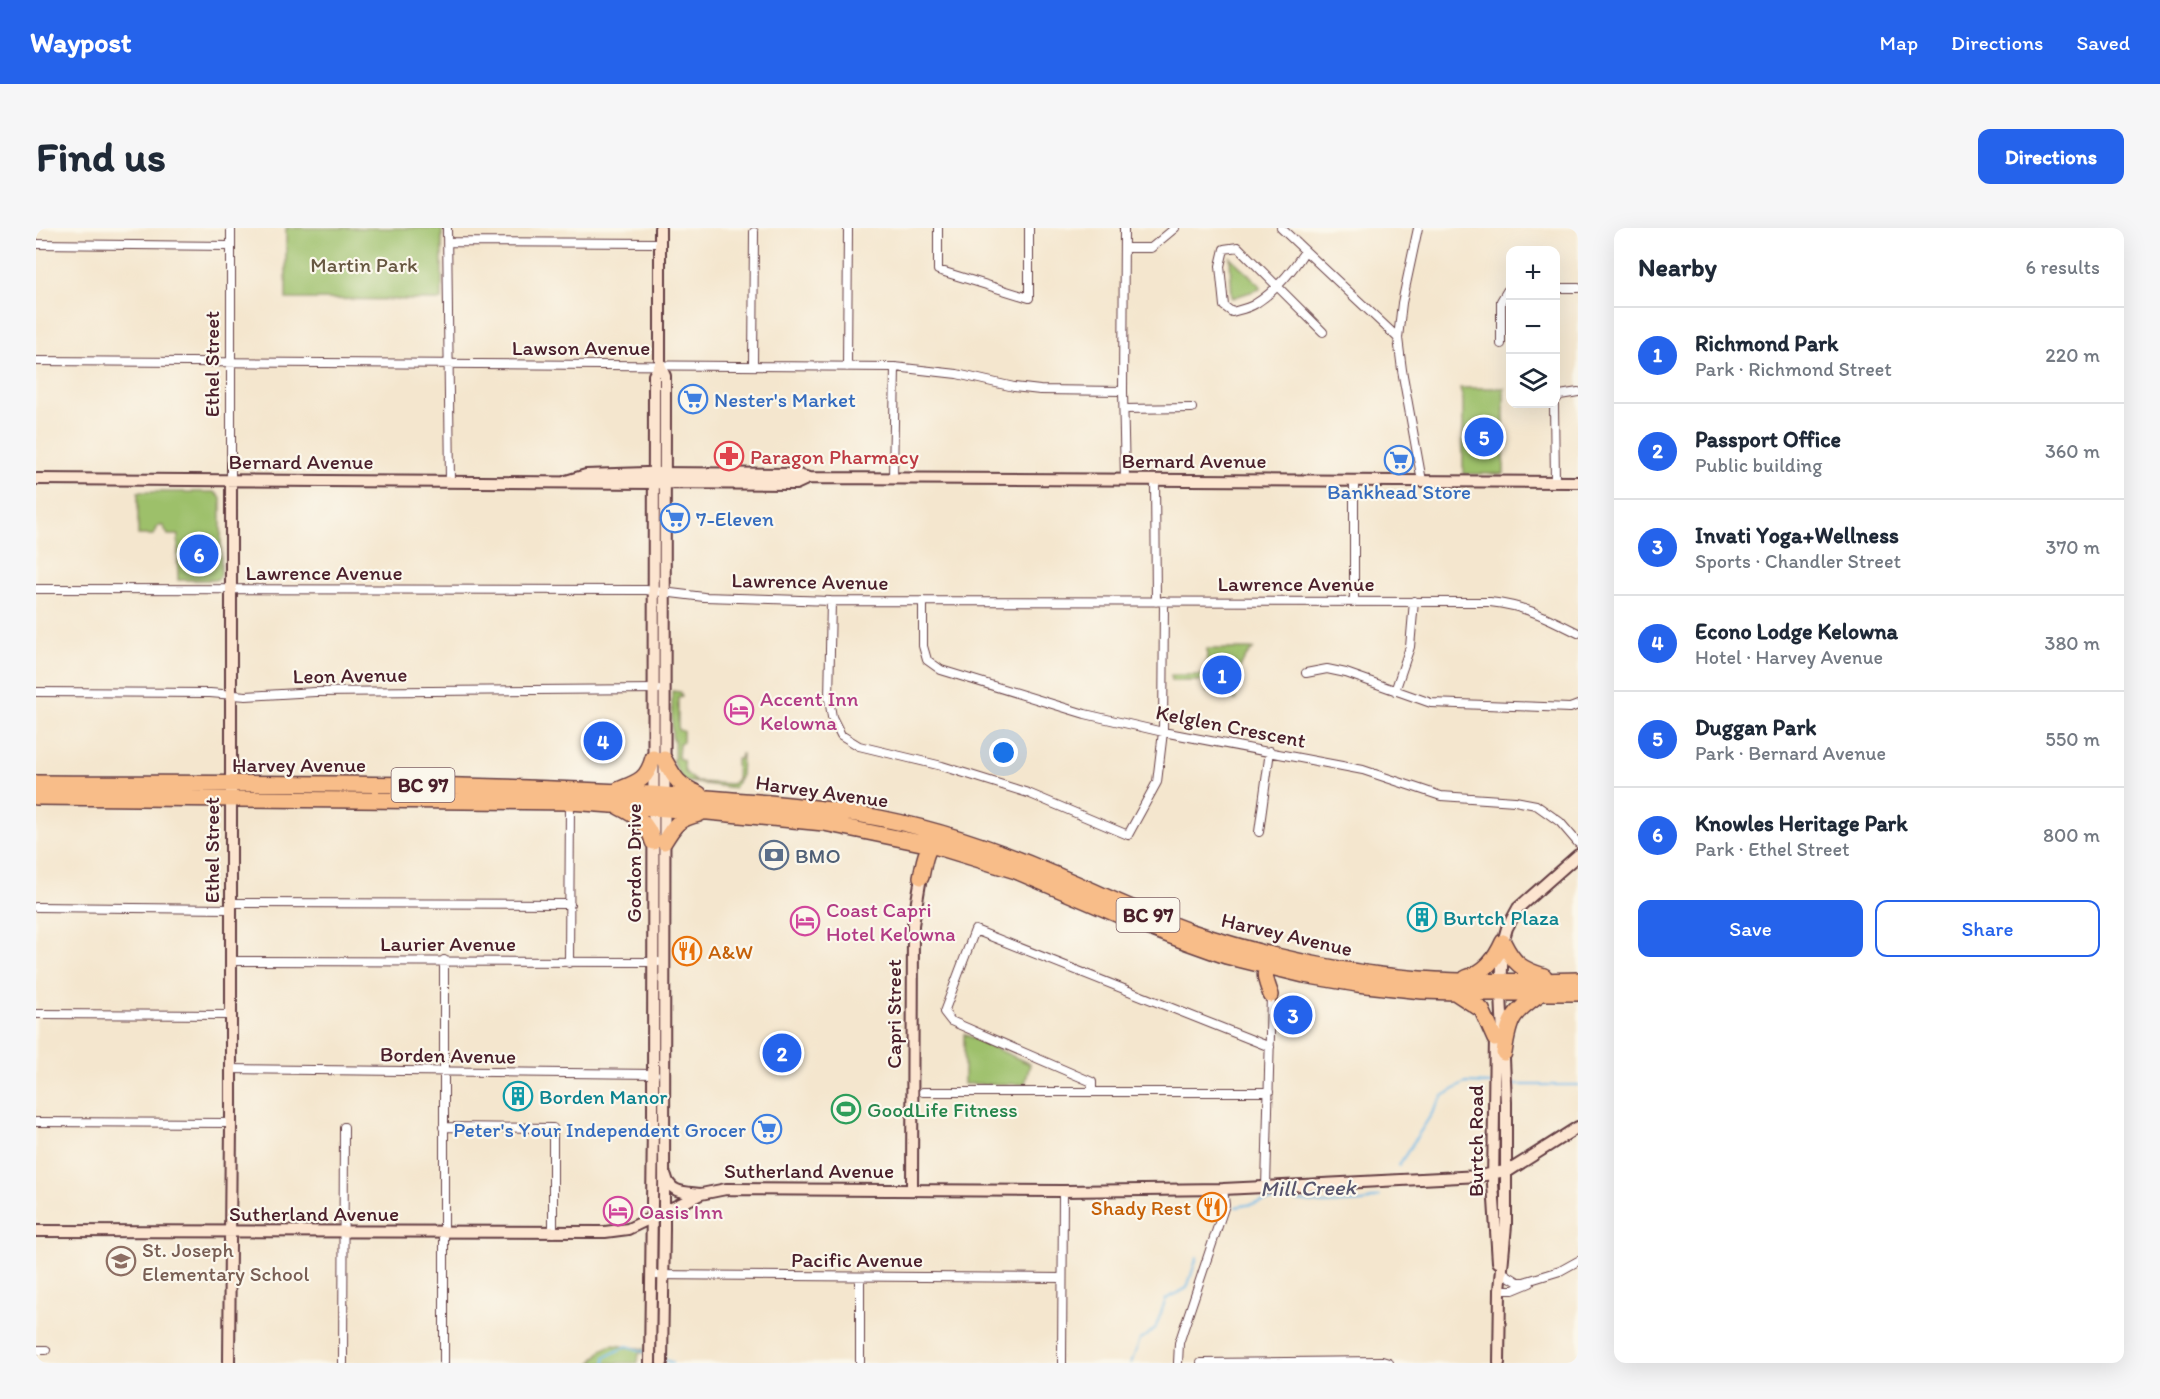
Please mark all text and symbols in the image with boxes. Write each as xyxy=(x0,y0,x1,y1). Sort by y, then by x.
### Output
text: Waypost xyxy=(30,25,132,59)
text: Map xyxy=(1880,30,1918,55)
text: Directions xyxy=(1951,30,2043,55)
text: Saved xyxy=(2076,30,2130,55)
button: Directions xyxy=(1978,129,2124,184)
text: Find us xyxy=(36,131,166,182)
map controls xyxy=(1506,246,1560,408)
button: + xyxy=(1506,246,1560,300)
text: Nearby xyxy=(1638,251,1717,283)
park label: Martin Park xyxy=(310,252,418,277)
text: 6 results xyxy=(2026,255,2100,279)
button: − xyxy=(1506,300,1560,354)
street label: Ethel Street xyxy=(199,311,224,417)
text: Richmond Park xyxy=(1695,330,1838,357)
street label: Lawson Avenue xyxy=(512,335,650,360)
text: 1 xyxy=(1653,343,1662,367)
text: 220 m xyxy=(2045,343,2100,367)
button: layers xyxy=(1506,354,1560,408)
text: Park · Richmond Street xyxy=(1695,357,1892,381)
supermarket icon: Nester's Market xyxy=(677,383,709,415)
place label: Nester's Market xyxy=(714,387,856,412)
pin: 5 xyxy=(1464,414,1504,460)
text: Passport Office xyxy=(1695,426,1841,453)
text: 2 xyxy=(1652,439,1663,463)
text: 360 m xyxy=(2045,439,2100,463)
pharmacy icon: Paragon Pharmacy xyxy=(713,440,745,472)
place label: Paragon Pharmacy xyxy=(750,444,919,469)
supermarket icon: Bankhead Store xyxy=(1383,444,1415,476)
street label: Bernard Avenue xyxy=(1122,448,1266,473)
street label: Bernard Avenue xyxy=(229,449,373,474)
text: Public building xyxy=(1695,453,1822,477)
place label: Bankhead Store xyxy=(1327,479,1471,504)
supermarket icon: 7-Eleven xyxy=(659,502,691,534)
place label: 7-Eleven xyxy=(696,506,774,531)
text: Invati Yoga+Wellness xyxy=(1695,522,1899,549)
pin: 6 xyxy=(180,532,218,576)
text: 3 xyxy=(1652,535,1663,559)
text: 370 m xyxy=(2046,535,2100,559)
text: Sports · Chandler Street xyxy=(1695,549,1901,573)
street label: Lawrence Avenue xyxy=(245,560,403,585)
street label: Lawrence Avenue xyxy=(731,567,889,595)
street label: Lawrence Avenue xyxy=(1217,571,1375,596)
text: Econo Lodge Kelowna xyxy=(1695,618,1898,645)
text: 4 xyxy=(1651,631,1664,655)
text: 380 m xyxy=(2045,631,2100,655)
text: Hotel · Harvey Avenue xyxy=(1695,645,1883,669)
pin: 1 xyxy=(1202,652,1242,698)
street label: Leon Avenue xyxy=(292,662,408,688)
place label: Accent Inn Kelowna xyxy=(760,686,858,735)
hotel icon: Accent Inn Kelowna xyxy=(723,694,755,726)
street label: Kelglen Crescent xyxy=(1154,699,1308,753)
text: Duggan Park xyxy=(1695,714,1816,741)
pin: 4 xyxy=(584,718,622,764)
text: 5 xyxy=(1652,727,1663,751)
text: 550 m xyxy=(2045,727,2100,751)
your location xyxy=(989,738,1018,767)
text: Park · Bernard Avenue xyxy=(1695,741,1886,765)
street label: Harvey Avenue xyxy=(232,752,366,777)
road number: BC 97 xyxy=(392,768,454,802)
street label: Harvey Avenue xyxy=(754,769,890,813)
street label: Ethel Street xyxy=(199,797,224,903)
street label: Gordon Drive xyxy=(621,803,646,923)
text: Knowles Heritage Park xyxy=(1695,810,1908,837)
text: 6 xyxy=(1652,823,1663,847)
text: 800 m xyxy=(2043,823,2100,847)
text: Park · Ethel Street xyxy=(1695,837,1850,861)
bank icon: BMO xyxy=(758,839,790,871)
place label: BMO xyxy=(795,843,841,868)
place label: Coast Capri Hotel Kelowna xyxy=(826,897,956,946)
road number: BC 97 xyxy=(1116,898,1180,932)
button: Save xyxy=(1638,900,1863,957)
button: Share xyxy=(1875,900,2100,957)
building icon: Burtch Plaza xyxy=(1406,901,1438,933)
hotel icon: Coast Capri Hotel Kelowna xyxy=(789,905,821,937)
place label: Burtch Plaza xyxy=(1443,905,1559,930)
street label: Harvey Avenue xyxy=(1219,907,1355,961)
street label: Laurier Avenue xyxy=(380,931,516,956)
restaurant icon: A&W xyxy=(671,935,703,967)
place label: A&W xyxy=(708,939,753,964)
street label: Capri Street xyxy=(881,959,906,1069)
pin: 3 xyxy=(1274,992,1312,1038)
pin: 2 xyxy=(762,1030,802,1076)
street label: Borden Avenue xyxy=(380,1041,516,1069)
building icon: Borden Manor xyxy=(502,1080,534,1112)
place label: Borden Manor xyxy=(539,1084,667,1109)
street label: Burtch Road xyxy=(1463,1085,1488,1197)
sports icon: GoodLife Fitness xyxy=(830,1093,862,1125)
place label: GoodLife Fitness xyxy=(867,1097,1018,1122)
supermarket icon: Peter's Your Independent Grocer xyxy=(751,1113,783,1145)
place label: Peter's Your Independent Grocer xyxy=(453,1117,746,1142)
street label: Sutherland Avenue xyxy=(724,1158,894,1183)
water label: Mill Creek xyxy=(1260,1174,1358,1202)
restaurant icon: Shady Rest xyxy=(1196,1191,1228,1223)
hotel icon: Oasis Inn xyxy=(602,1195,634,1227)
place label: Shady Rest xyxy=(1091,1195,1191,1220)
place label: Oasis Inn xyxy=(639,1199,723,1224)
street label: Sutherland Avenue xyxy=(229,1201,399,1226)
place label: St. Joseph Elementary School xyxy=(142,1237,310,1286)
school or university icon: St. Joseph Elementary School xyxy=(105,1245,137,1277)
street label: Pacific Avenue xyxy=(791,1247,923,1272)

